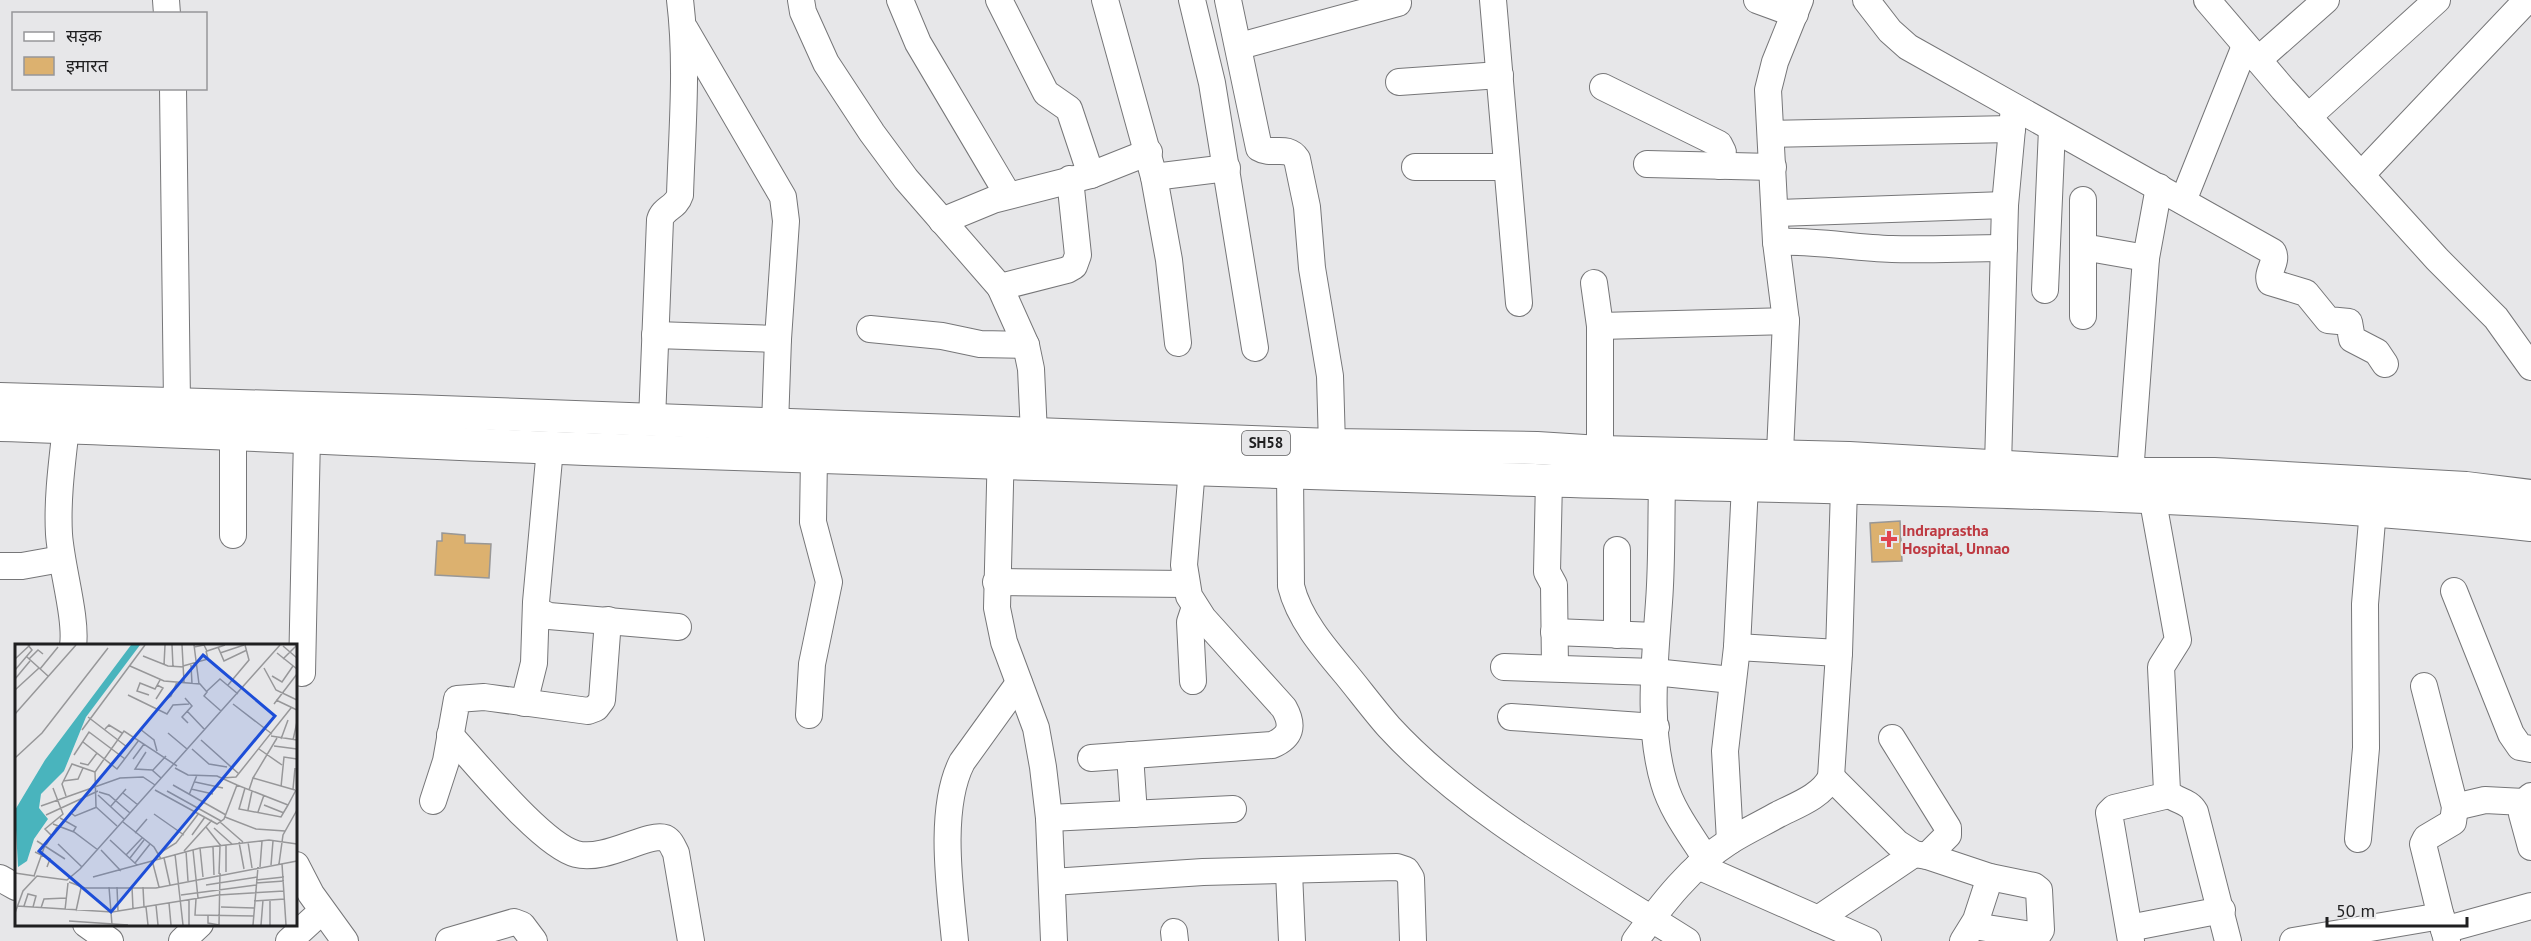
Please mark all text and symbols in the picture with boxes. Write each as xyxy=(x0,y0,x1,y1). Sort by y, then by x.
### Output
legend xyxy=(12,12,207,90)
text: सड़क xyxy=(66,24,103,47)
text: इमारत xyxy=(66,54,109,77)
road number: SH58 xyxy=(1242,431,1290,455)
place label: Indraprastha Hospital, Unnao xyxy=(1902,520,2010,558)
marker: Indraprastha Hospital, Unnao xyxy=(1880,530,1898,548)
inset map xyxy=(15,644,297,926)
scale bar xyxy=(2327,890,2466,928)
text: 50 m xyxy=(2336,899,2375,922)

